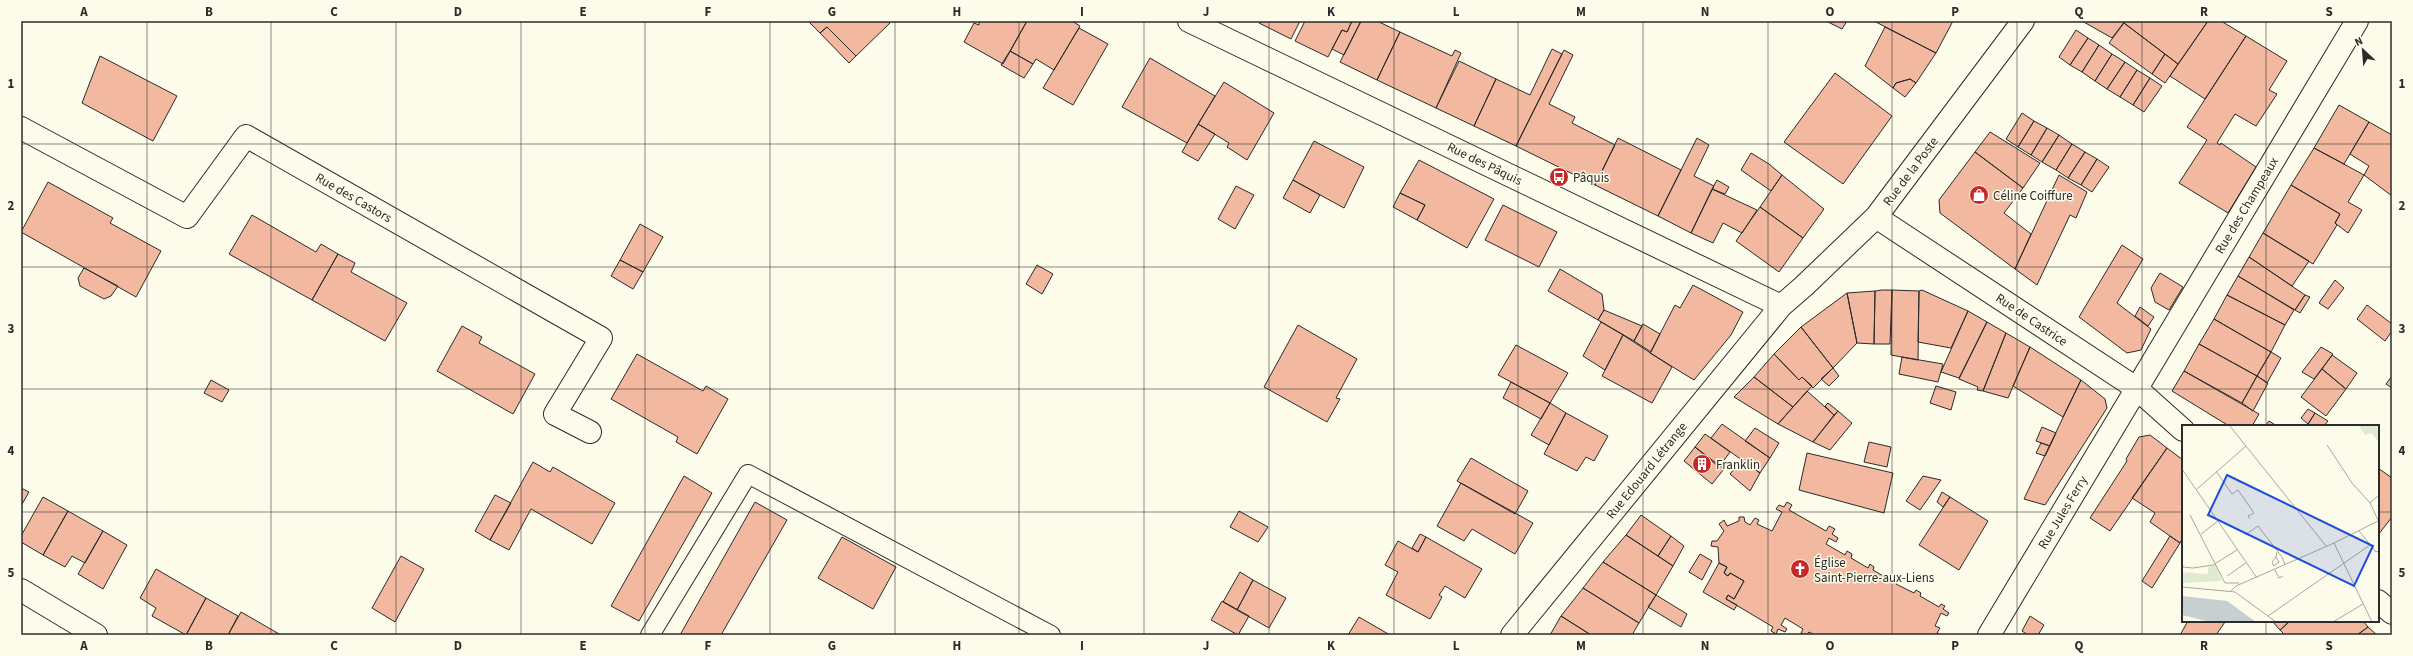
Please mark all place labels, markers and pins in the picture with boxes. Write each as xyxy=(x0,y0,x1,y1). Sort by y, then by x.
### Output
bus stop icon: Pâquis xyxy=(1548,166,1570,188)
place label: Pâquis xyxy=(1573,169,1610,187)
shop icon: Céline Coiffure xyxy=(1968,184,1990,206)
place label: Céline Coiffure xyxy=(1993,187,2073,205)
building icon: Franklin xyxy=(1691,453,1713,475)
place label: Franklin xyxy=(1716,456,1760,474)
place label: Église Saint-Pierre-aux-Liens xyxy=(1814,554,1935,587)
church icon: Église Saint-Pierre-aux-Liens xyxy=(1789,558,1811,580)

